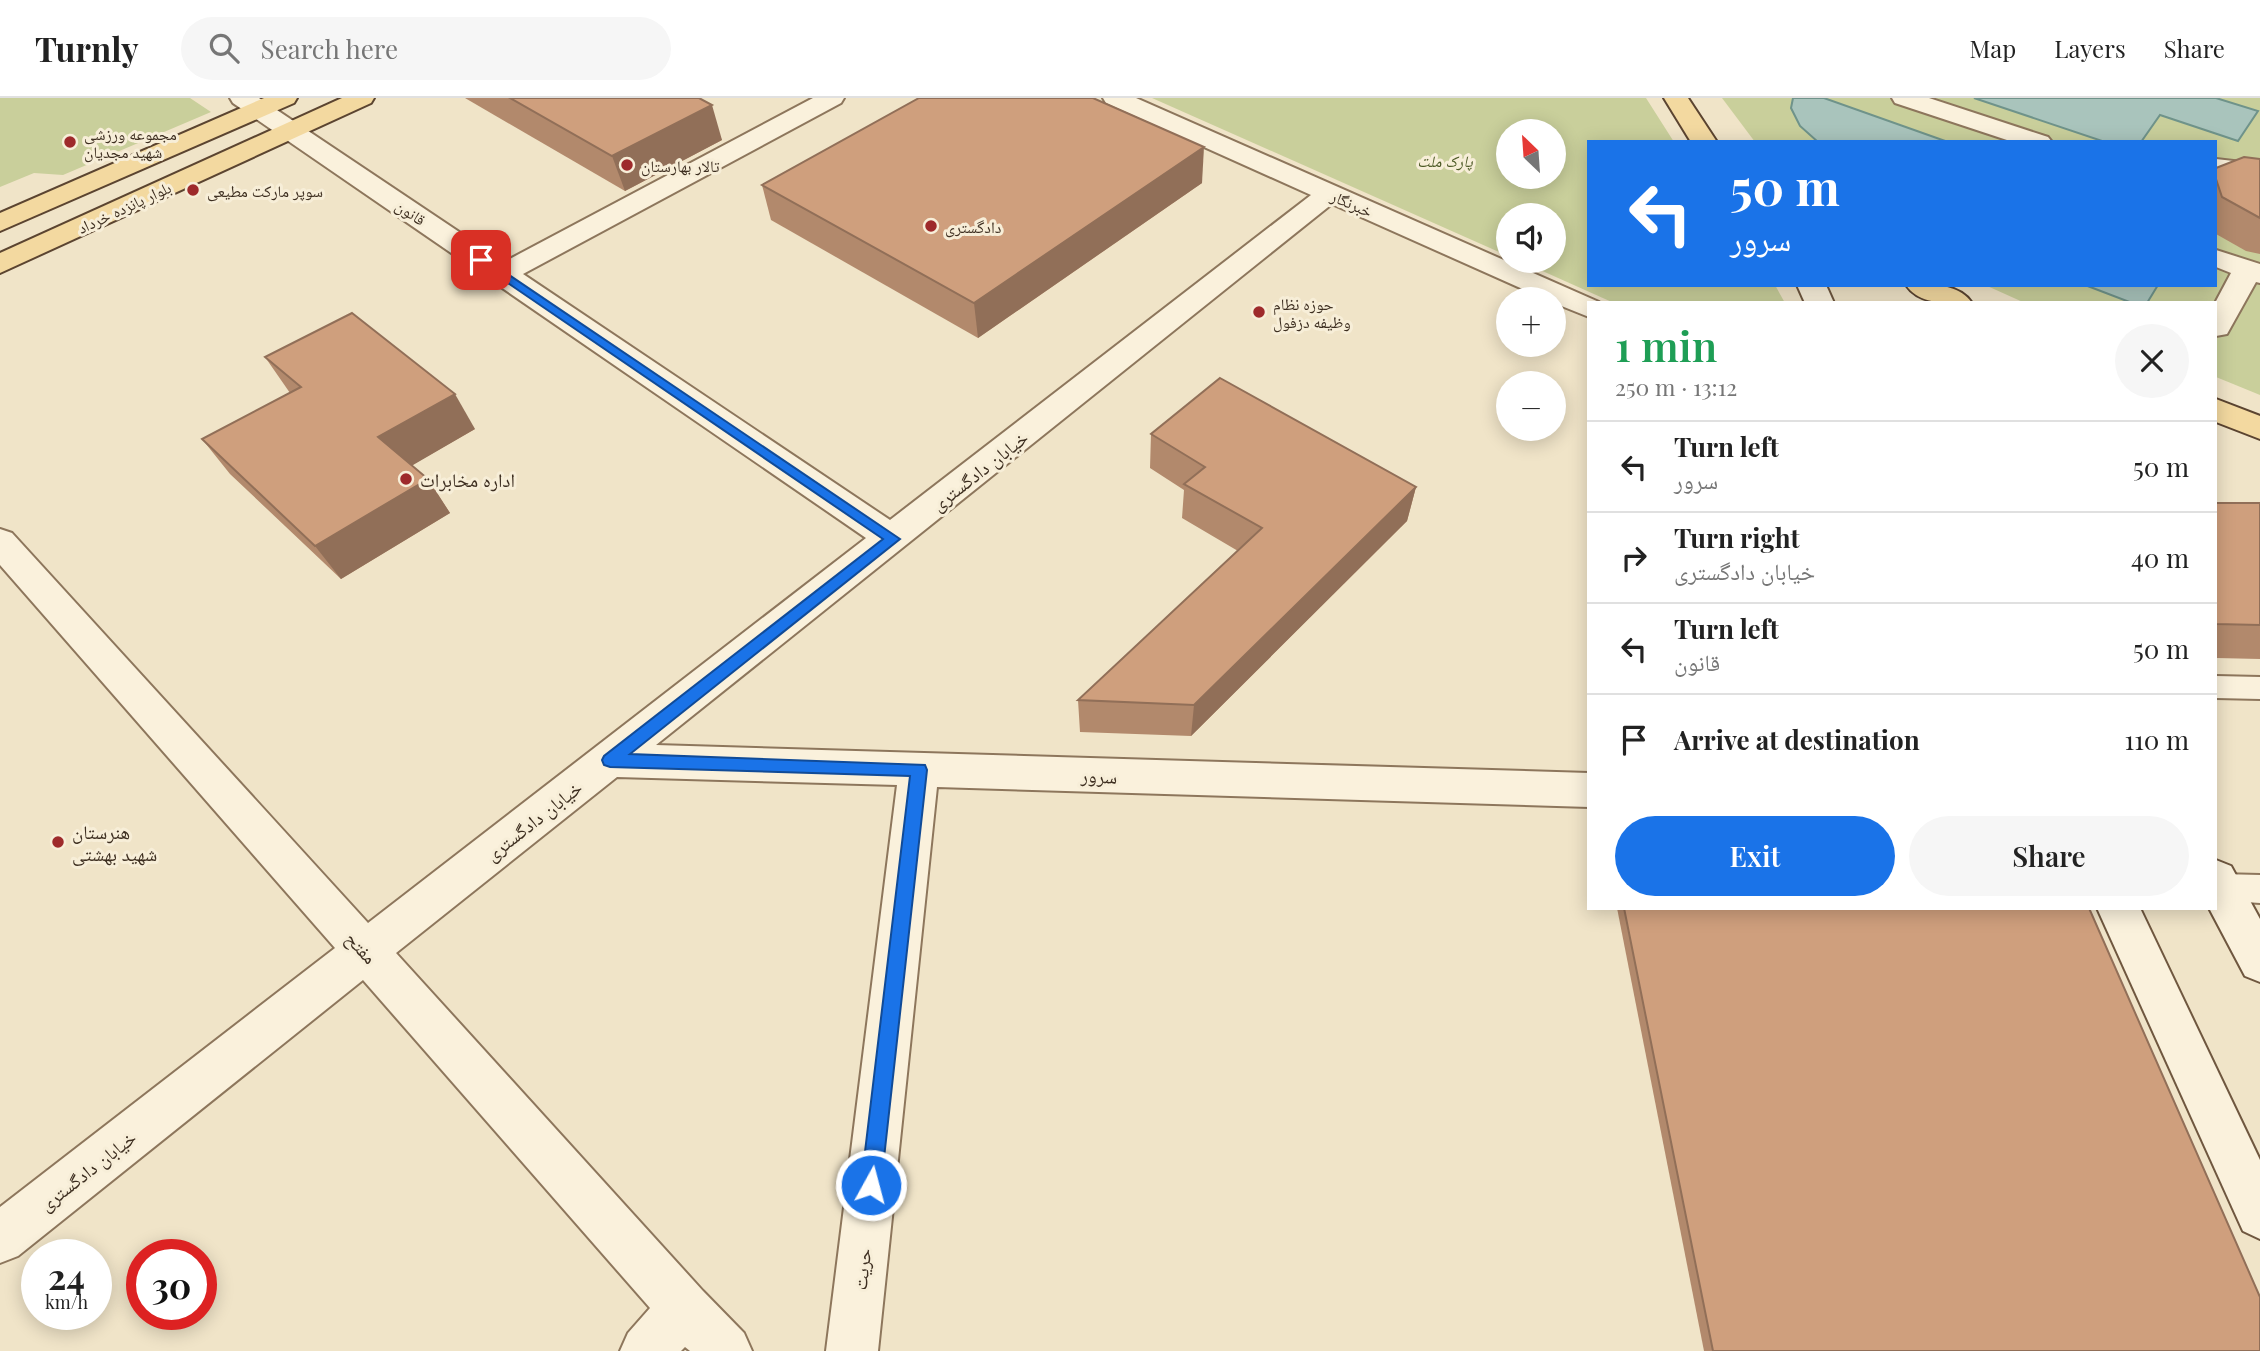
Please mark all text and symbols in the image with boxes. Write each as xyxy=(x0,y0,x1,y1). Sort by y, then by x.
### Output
search box xyxy=(181,17,671,80)
text: Turnly xyxy=(35,26,139,70)
icon: search xyxy=(205,29,243,67)
text: Search here xyxy=(261,31,398,66)
text: Map xyxy=(1970,32,2016,64)
text: Layers xyxy=(2054,32,2126,64)
text: Share xyxy=(2164,32,2225,64)
north arrow xyxy=(1496,119,1566,189)
map controls xyxy=(1496,119,1566,441)
place label: مجموعه ورزشی شهید مجدیان xyxy=(84,123,177,163)
marker: مجموعه ورزشی شهید مجدیان xyxy=(62,134,78,150)
park label: پارک ملت xyxy=(1417,150,1473,171)
text: 50 m xyxy=(1730,153,1840,218)
place label: تالار بهارستان xyxy=(641,155,720,177)
marker: تالار بهارستان xyxy=(619,157,635,173)
icon: left xyxy=(1615,168,1706,259)
street label: بلوار پانزده خرداد xyxy=(74,176,174,238)
place label: سوپر مارکت مطیعی xyxy=(207,180,323,202)
marker: سوپر مارکت مطیعی xyxy=(185,182,201,198)
street label: خبرنگار xyxy=(1327,184,1376,221)
street label: قانون xyxy=(391,194,430,230)
button: sound xyxy=(1496,203,1566,273)
place label: دادگستری xyxy=(945,216,1001,238)
text: سرور xyxy=(1730,216,1791,259)
marker: دادگستری xyxy=(923,218,939,234)
pin xyxy=(451,230,511,290)
icon: arrive xyxy=(462,241,500,279)
button: + xyxy=(1496,287,1566,357)
place label: حوزه نظام وظیفه دزفول xyxy=(1273,293,1351,333)
marker: حوزه نظام وظیفه دزفول xyxy=(1251,304,1267,320)
text: 1 min xyxy=(1615,317,1717,373)
button: close xyxy=(2115,324,2189,398)
button: − xyxy=(1496,371,1566,441)
text: 250 m · 13:12 xyxy=(1615,371,1737,402)
street label: خیابان دادگستری xyxy=(925,424,1033,516)
text: Turn left xyxy=(1674,429,1779,464)
icon: left xyxy=(1615,448,1653,486)
text: 50 m xyxy=(2133,449,2189,484)
text: سرور xyxy=(1674,464,1718,495)
place label: اداره مخابرات xyxy=(420,466,515,492)
marker: اداره مخابرات xyxy=(398,471,414,487)
text: Turn right xyxy=(1674,520,1800,555)
icon: right xyxy=(1615,539,1653,577)
text: 40 m xyxy=(2131,540,2189,575)
text: خیابان دادگستری xyxy=(1674,555,1815,586)
text: Turn left xyxy=(1674,611,1779,646)
icon: left xyxy=(1615,630,1653,668)
text: 50 m xyxy=(2133,631,2189,666)
text: قانون xyxy=(1674,646,1720,677)
icon: arrive xyxy=(1615,721,1653,759)
text: Arrive at destination xyxy=(1674,722,1920,757)
text: 110 m xyxy=(2125,722,2189,757)
street label: سرور xyxy=(1079,761,1118,789)
street label: خیابان دادگستری xyxy=(479,774,587,866)
button: Exit xyxy=(1615,816,1895,896)
button: Share xyxy=(1909,816,2189,896)
place label: هنرستان شهید بهشتی xyxy=(72,818,157,866)
marker: هنرستان شهید بهشتی xyxy=(50,834,66,850)
street label: مفتح xyxy=(340,925,384,970)
street label: خیابان دادگستری xyxy=(33,1124,141,1216)
position arrow xyxy=(834,1148,908,1222)
speed limit sign: 30 xyxy=(126,1239,217,1330)
street label: حریت xyxy=(846,1247,876,1291)
text: 24 xyxy=(48,1252,85,1299)
text: km/h xyxy=(45,1290,88,1314)

